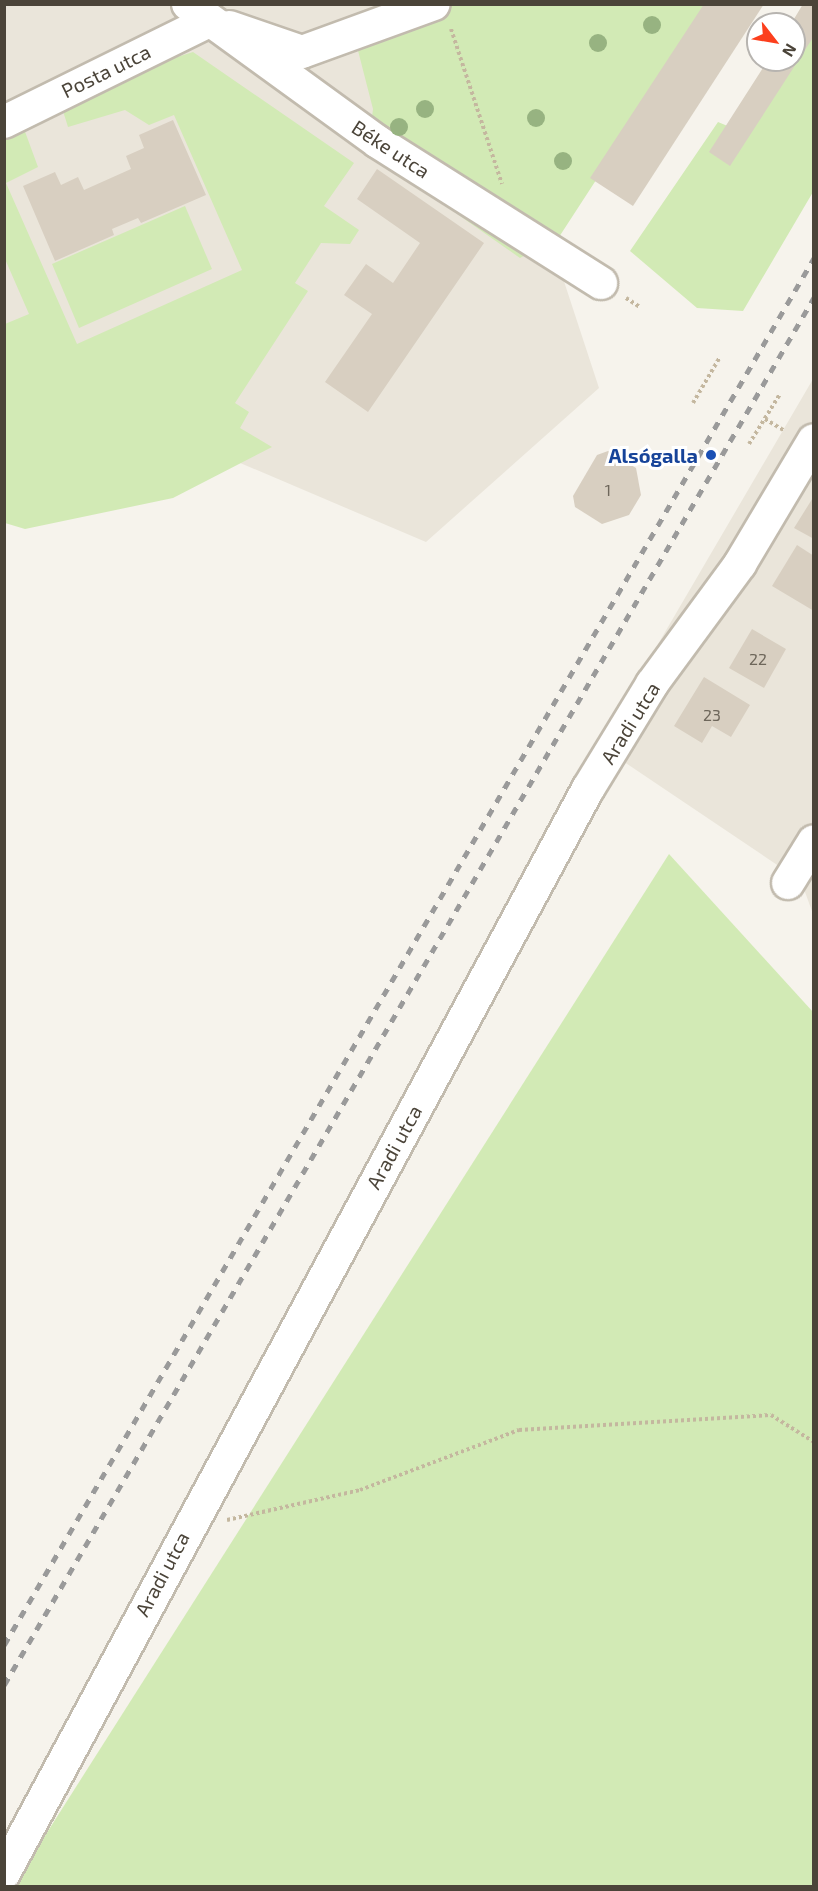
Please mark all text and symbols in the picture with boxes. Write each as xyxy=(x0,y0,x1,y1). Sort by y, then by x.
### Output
north arrow xyxy=(746,12,806,72)
street label: Posta utca xyxy=(58,39,154,103)
text: N xyxy=(779,41,801,60)
street label: Béke utca xyxy=(348,115,434,183)
place label: Alsógalla xyxy=(609,443,698,467)
marker: Alsógalla xyxy=(702,446,720,464)
house number: 1 xyxy=(605,480,611,500)
house number: 22 xyxy=(749,649,767,669)
street label: Aradi utca xyxy=(595,678,665,768)
house number: 23 xyxy=(703,705,721,725)
street label: Aradi utca xyxy=(361,1101,427,1193)
street label: Aradi utca xyxy=(130,1528,194,1620)

